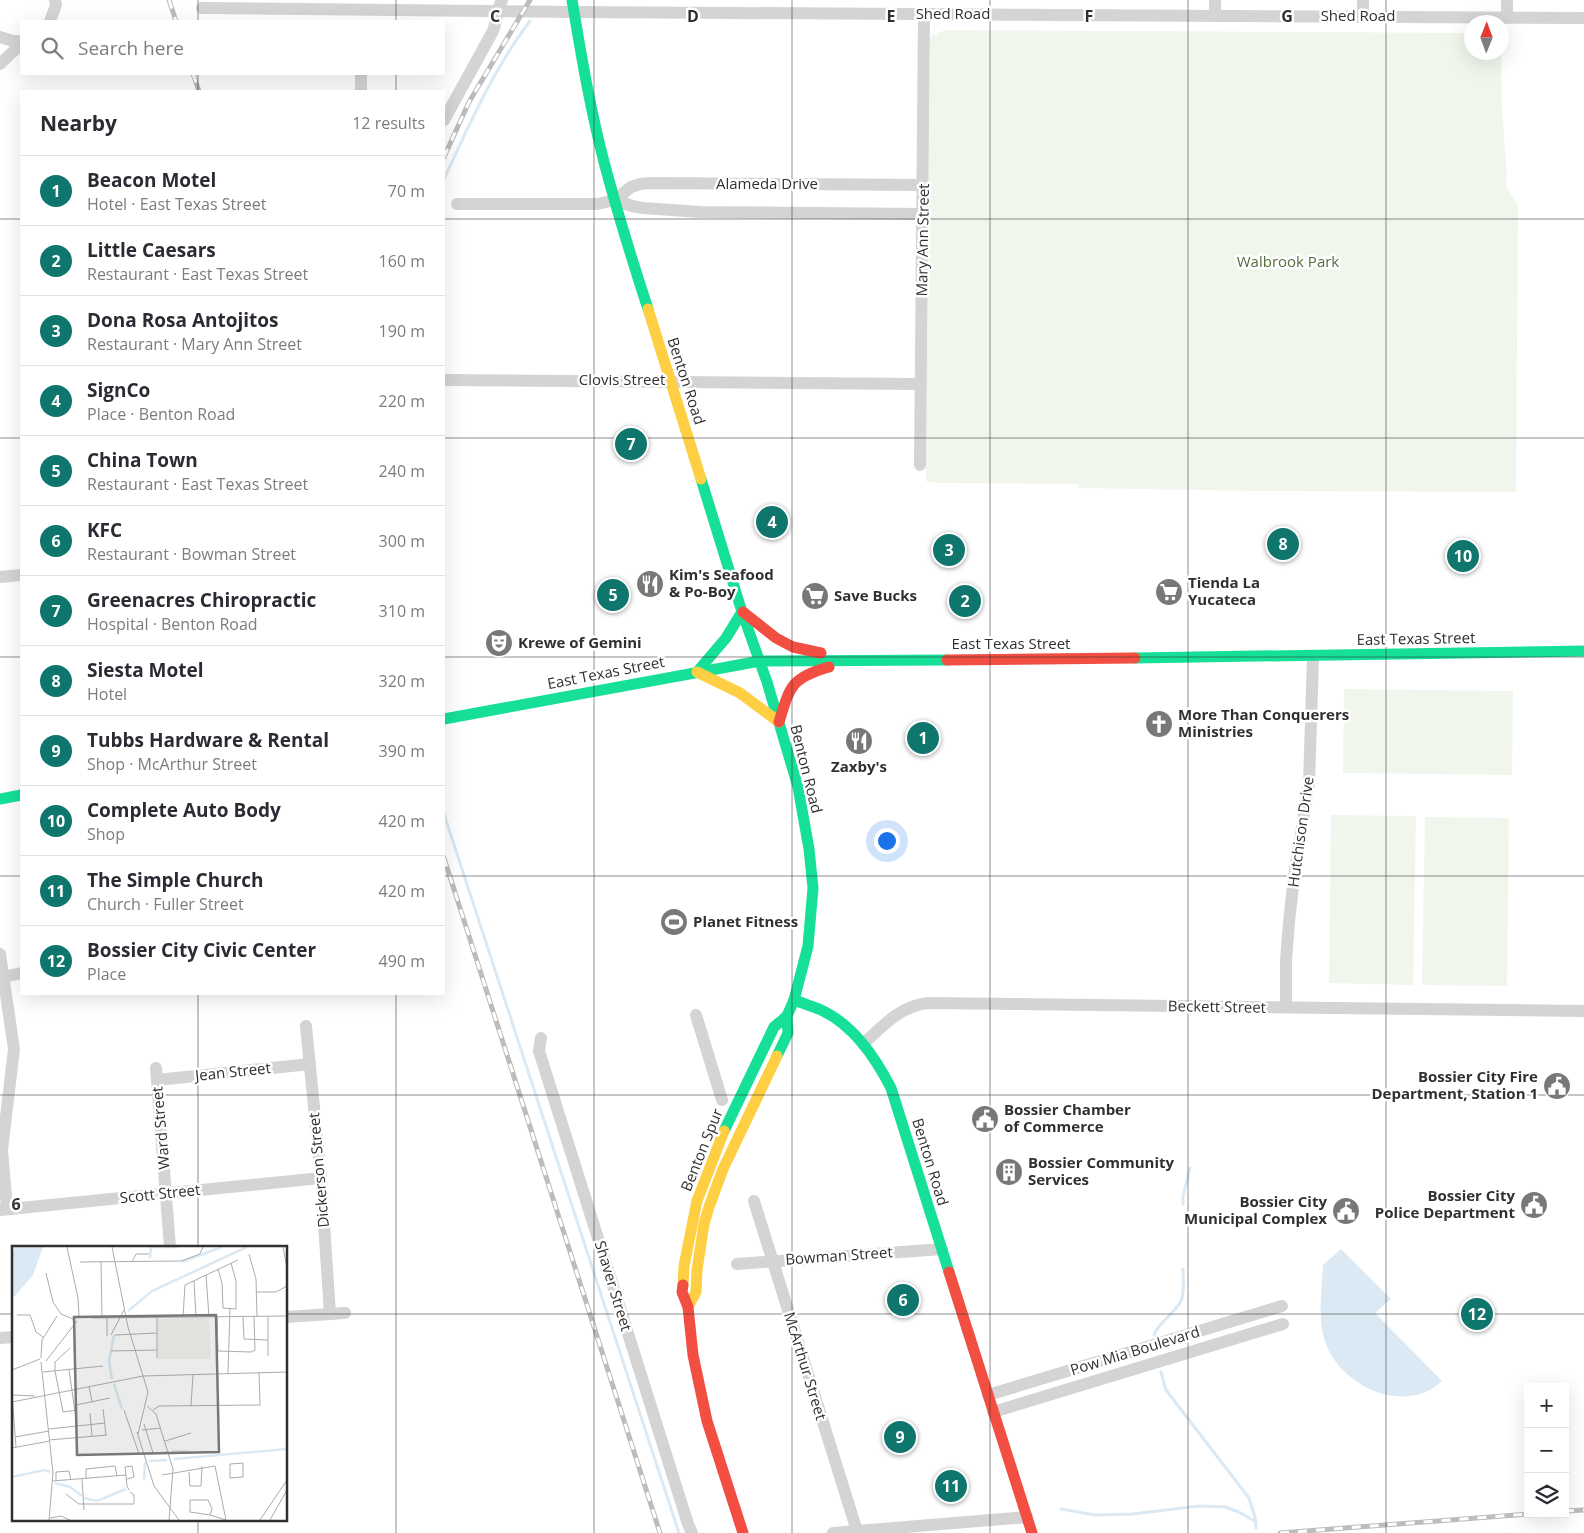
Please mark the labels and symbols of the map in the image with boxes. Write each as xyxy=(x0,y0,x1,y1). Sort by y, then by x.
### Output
street label: Shed Road xyxy=(916,3,990,23)
text: C xyxy=(490,5,500,27)
text: D xyxy=(687,5,699,27)
text: E xyxy=(887,5,896,27)
text: F xyxy=(1085,5,1093,27)
text: G xyxy=(1281,5,1293,27)
street label: Shed Road xyxy=(1321,5,1395,25)
north arrow xyxy=(1464,15,1509,60)
street label: Alameda Drive xyxy=(716,173,818,193)
street label: Mary Ann Street xyxy=(911,183,933,297)
park label: Walbrook Park xyxy=(1237,251,1339,271)
street label: Benton Road xyxy=(663,335,710,427)
street label: Clovis Street xyxy=(579,369,665,389)
pin: 7 xyxy=(615,425,647,463)
pin: 4 xyxy=(756,503,788,541)
pin: 8 xyxy=(1267,525,1299,563)
pin: 3 xyxy=(933,531,965,569)
pin: 10 xyxy=(1447,537,1479,575)
place label: Kim's Seafood & Po-Boy xyxy=(669,564,774,601)
restaurant icon: Kim's Seafood & Po-Boy xyxy=(635,569,665,599)
place label: Tienda La Yucateca xyxy=(1188,572,1260,609)
pin: 5 xyxy=(597,576,629,614)
supermarket icon: Tienda La Yucateca xyxy=(1154,577,1184,607)
supermarket icon: Save Bucks xyxy=(800,581,830,611)
pin: 2 xyxy=(949,582,981,620)
place label: Save Bucks xyxy=(834,585,917,605)
street label: East Texas Street xyxy=(1356,627,1476,649)
theatre icon: Krewe of Gemini xyxy=(484,628,514,658)
place label: Krewe of Gemini xyxy=(518,632,642,652)
street label: East Texas Street xyxy=(952,633,1070,653)
street label: East Texas Street xyxy=(546,651,666,693)
place label: More Than Conquerers Ministries xyxy=(1178,704,1349,741)
church icon: More Than Conquerers Ministries xyxy=(1144,709,1174,739)
pin: 1 xyxy=(907,719,939,757)
street label: Benton Road xyxy=(786,722,828,815)
restaurant icon: Zaxby's xyxy=(844,726,874,756)
place label: Zaxby's xyxy=(831,756,887,776)
street label: Hutchison Drive xyxy=(1282,775,1318,889)
your location xyxy=(874,828,900,854)
sports icon: Planet Fitness xyxy=(659,907,689,937)
place label: Planet Fitness xyxy=(693,911,798,931)
street label: Beckett Street xyxy=(1168,995,1266,1017)
street label: Jean Street xyxy=(192,1057,272,1085)
place label: Bossier City Fire Department, Station 1 xyxy=(1371,1066,1538,1103)
public building icon: Bossier City Fire Department, Station 1 xyxy=(1542,1071,1572,1101)
street label: Ward Street xyxy=(146,1086,174,1170)
place label: Bossier Chamber of Commerce xyxy=(1004,1099,1131,1136)
public building icon: Bossier Chamber of Commerce xyxy=(970,1104,1000,1134)
street label: Benton Spur xyxy=(675,1105,727,1194)
street label: Dickerson Street xyxy=(303,1112,333,1228)
street label: Benton Road xyxy=(908,1115,954,1208)
place label: Bossier Community Services xyxy=(1028,1152,1175,1189)
building icon: Bossier Community Services xyxy=(994,1157,1024,1187)
street label: Scott Street xyxy=(119,1179,201,1207)
place label: Bossier City Police Department xyxy=(1375,1185,1515,1222)
public building icon: Bossier City Police Department xyxy=(1519,1190,1549,1220)
place label: Bossier City Municipal Complex xyxy=(1184,1191,1327,1228)
text: 6 xyxy=(11,1193,21,1215)
public building icon: Bossier City Municipal Complex xyxy=(1331,1196,1361,1226)
street label: Shaver Street xyxy=(591,1238,637,1333)
street label: Bowman Street xyxy=(785,1241,893,1269)
inset map xyxy=(12,1246,288,1520)
pin: 6 xyxy=(887,1281,919,1319)
pin: 12 xyxy=(1461,1295,1493,1333)
street label: McArthur Street xyxy=(780,1309,832,1422)
street label: Pow Mia Boulevard xyxy=(1068,1321,1202,1379)
pin: 9 xyxy=(884,1418,916,1456)
pin: 11 xyxy=(935,1467,967,1505)

